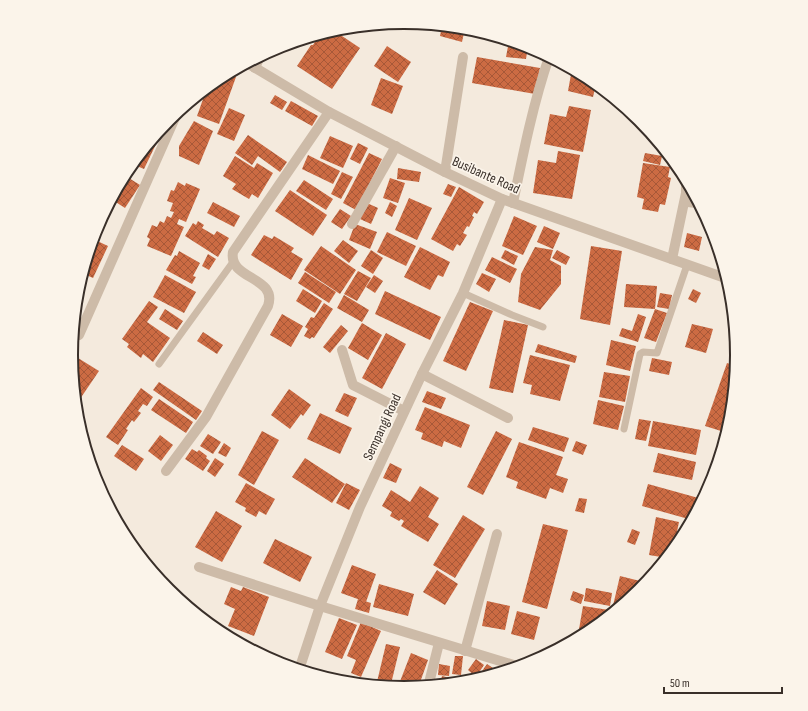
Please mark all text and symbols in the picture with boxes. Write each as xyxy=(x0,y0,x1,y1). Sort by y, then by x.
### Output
street label: Busibante Road xyxy=(450,153,523,198)
street label: Sempangi Road xyxy=(359,391,405,463)
scale bar xyxy=(664,669,782,695)
text: 50 m xyxy=(670,676,690,691)

